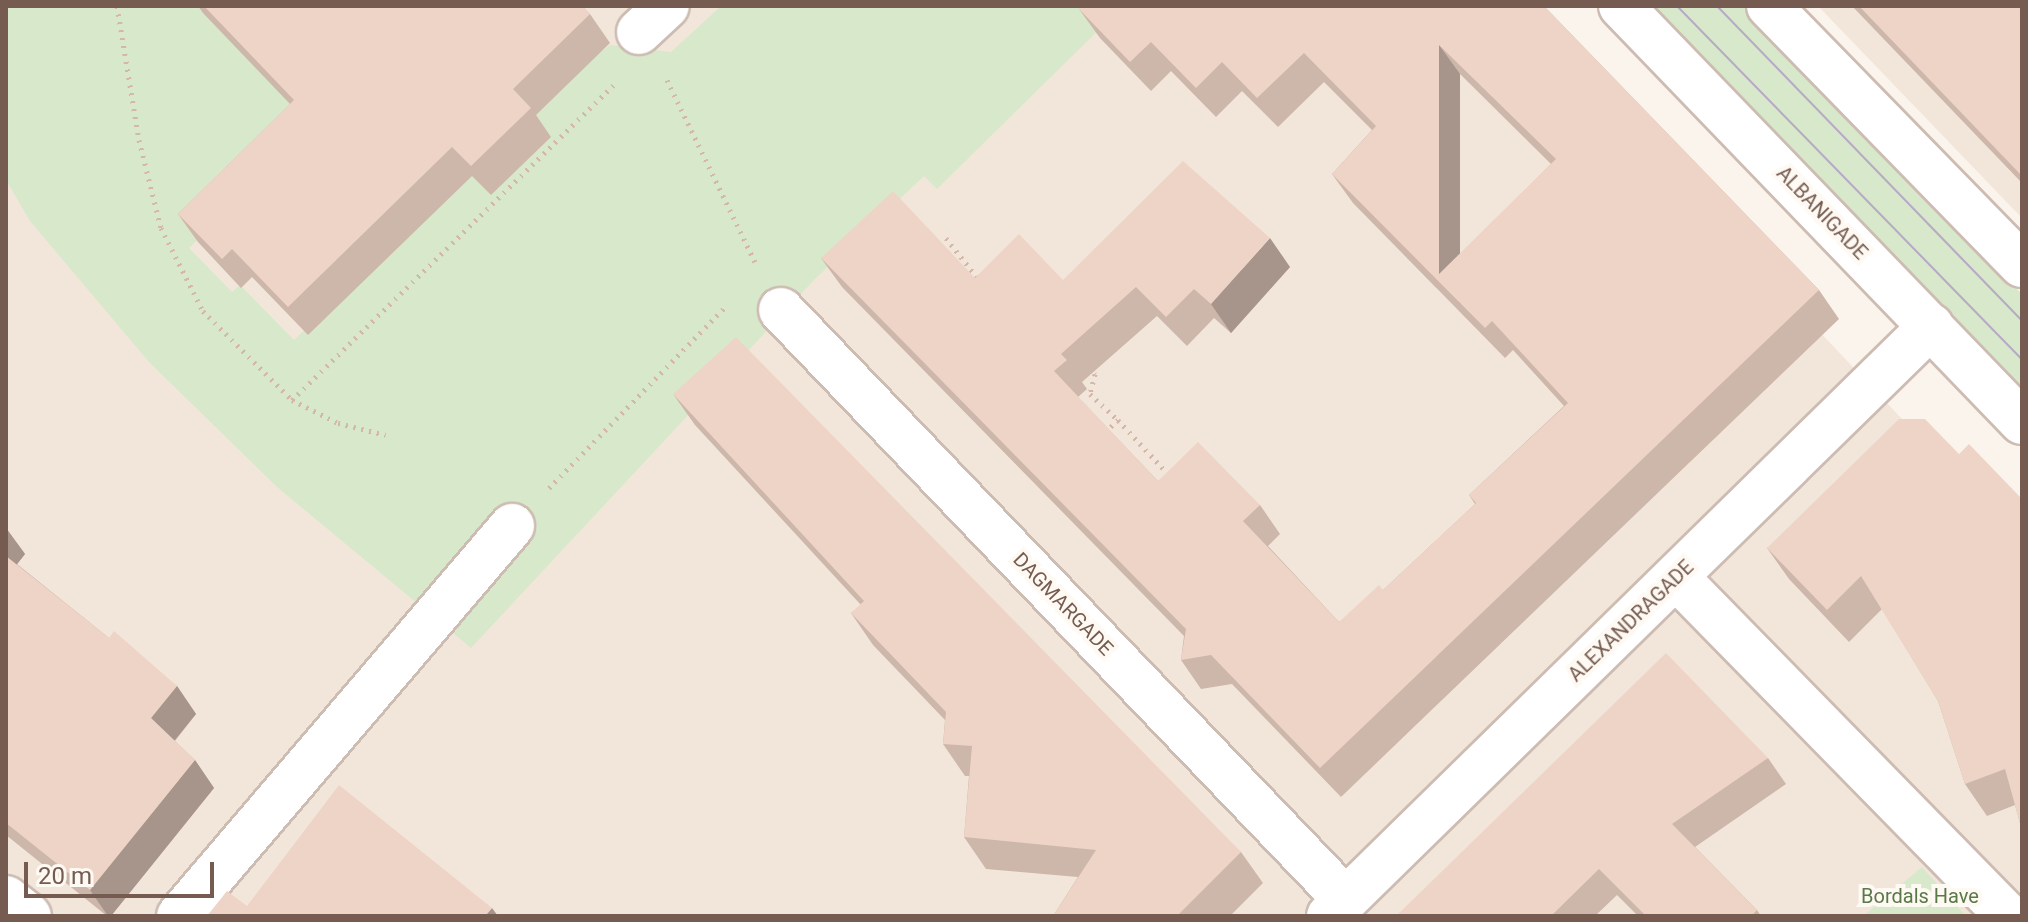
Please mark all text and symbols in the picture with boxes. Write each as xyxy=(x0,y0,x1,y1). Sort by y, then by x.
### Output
street label: ALBANIGADE xyxy=(1772,161,1872,265)
street label: DAGMARGADE xyxy=(1008,548,1118,660)
street label: ALEXANDRAGADE xyxy=(1563,555,1699,687)
scale bar xyxy=(28,846,218,896)
text: 20 m xyxy=(38,862,92,890)
park label: Bordals Have xyxy=(1861,884,1979,908)

